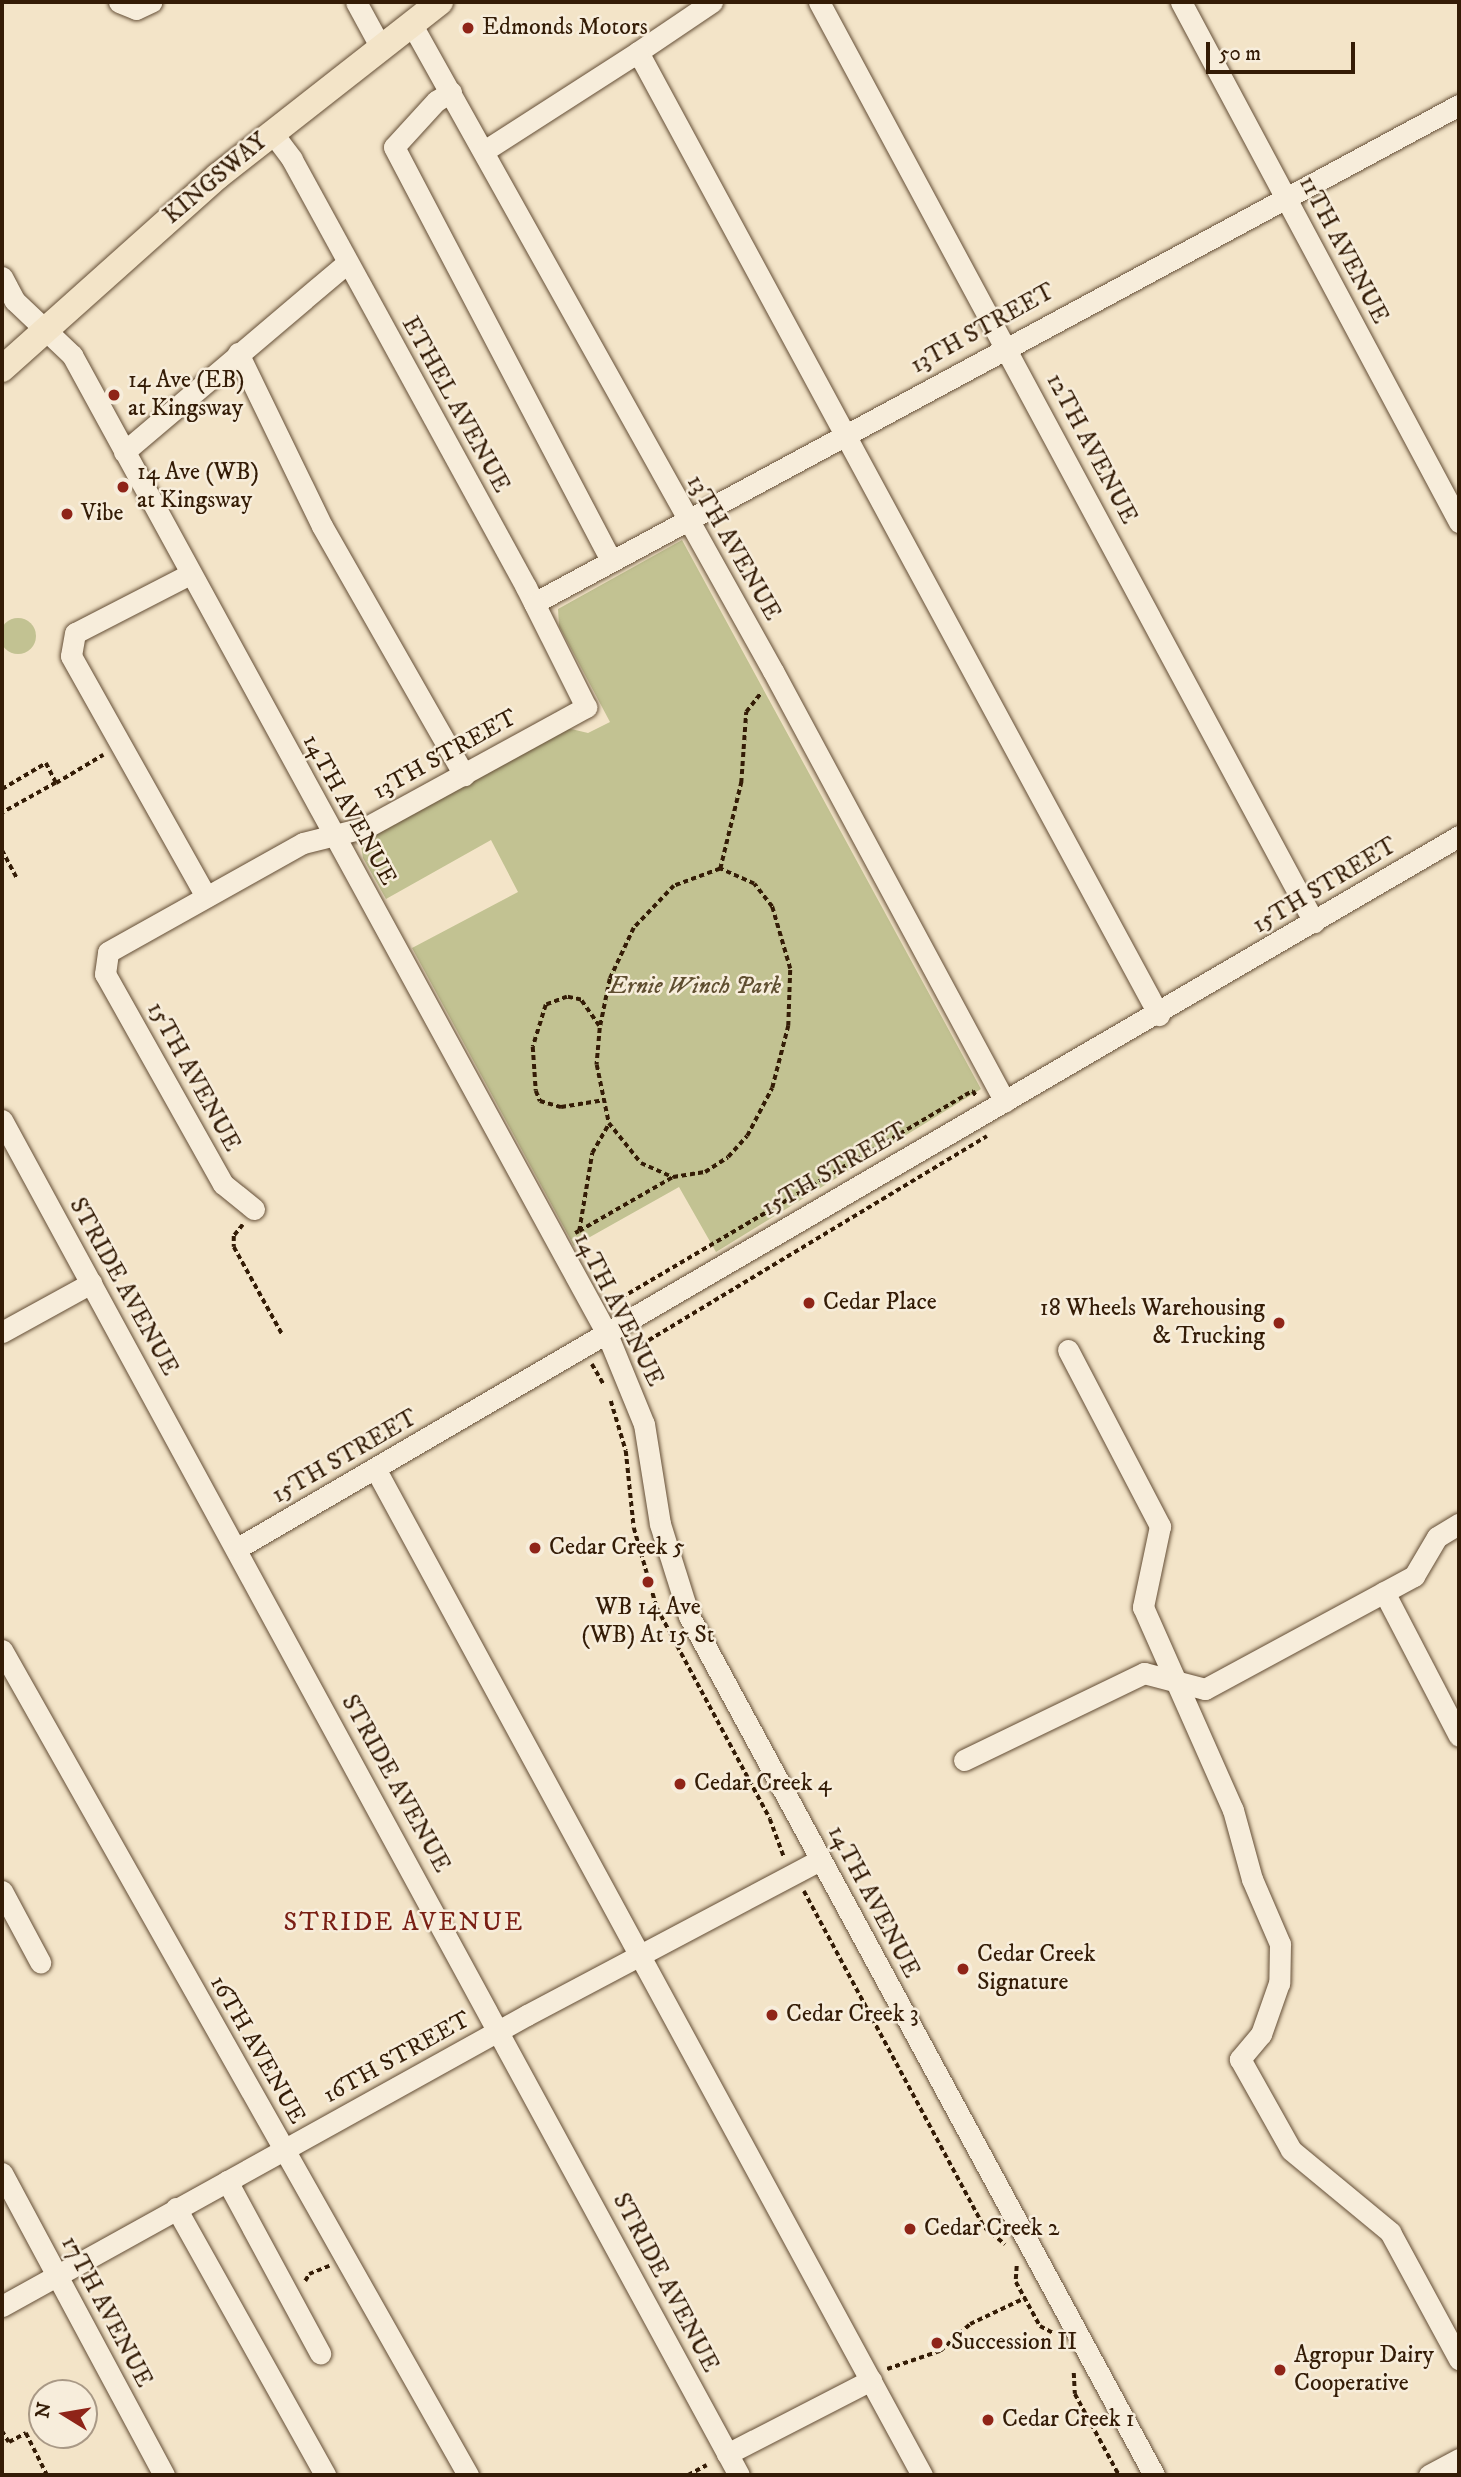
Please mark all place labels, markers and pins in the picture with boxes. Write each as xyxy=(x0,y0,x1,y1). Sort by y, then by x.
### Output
place label: Edmonds Motors xyxy=(482,14,648,42)
marker: Edmonds Motors xyxy=(460,20,476,36)
place label: 14 Ave (EB) at Kingsway xyxy=(128,367,244,423)
marker: 14 Ave (EB) at Kingsway xyxy=(106,387,122,403)
place label: 14 Ave (WB) at Kingsway xyxy=(137,459,259,515)
marker: 14 Ave (WB) at Kingsway xyxy=(115,479,131,495)
place label: Vibe xyxy=(81,500,123,528)
marker: Vibe xyxy=(59,506,75,522)
place label: Cedar Place xyxy=(823,1289,937,1317)
marker: Cedar Place xyxy=(801,1295,817,1311)
place label: 18 Wheels Warehousing & Trucking xyxy=(1040,1295,1265,1351)
marker: 18 Wheels Warehousing & Trucking xyxy=(1271,1315,1287,1331)
place label: Cedar Creek 5 xyxy=(549,1534,685,1562)
marker: Cedar Creek 5 xyxy=(527,1540,543,1556)
marker: WB 14 Ave (WB) At 15 St xyxy=(640,1574,656,1590)
place label: WB 14 Ave (WB) At 15 St xyxy=(582,1594,714,1650)
place label: Cedar Creek 4 xyxy=(694,1770,832,1798)
marker: Cedar Creek 4 xyxy=(672,1776,688,1792)
place label: Cedar Creek Signature xyxy=(977,1941,1096,1997)
marker: Cedar Creek Signature xyxy=(955,1961,971,1977)
place label: Cedar Creek 3 xyxy=(786,2001,919,2029)
marker: Cedar Creek 3 xyxy=(764,2007,780,2023)
place label: Cedar Creek 2 xyxy=(924,2215,1060,2243)
marker: Cedar Creek 2 xyxy=(902,2221,918,2237)
place label: Succession II xyxy=(951,2329,1077,2357)
marker: Succession II xyxy=(929,2335,945,2351)
place label: Agropur Dairy Cooperative xyxy=(1294,2342,1434,2398)
marker: Agropur Dairy Cooperative xyxy=(1272,2362,1288,2378)
place label: Cedar Creek 1 xyxy=(1002,2406,1135,2434)
marker: Cedar Creek 1 xyxy=(980,2412,996,2428)

